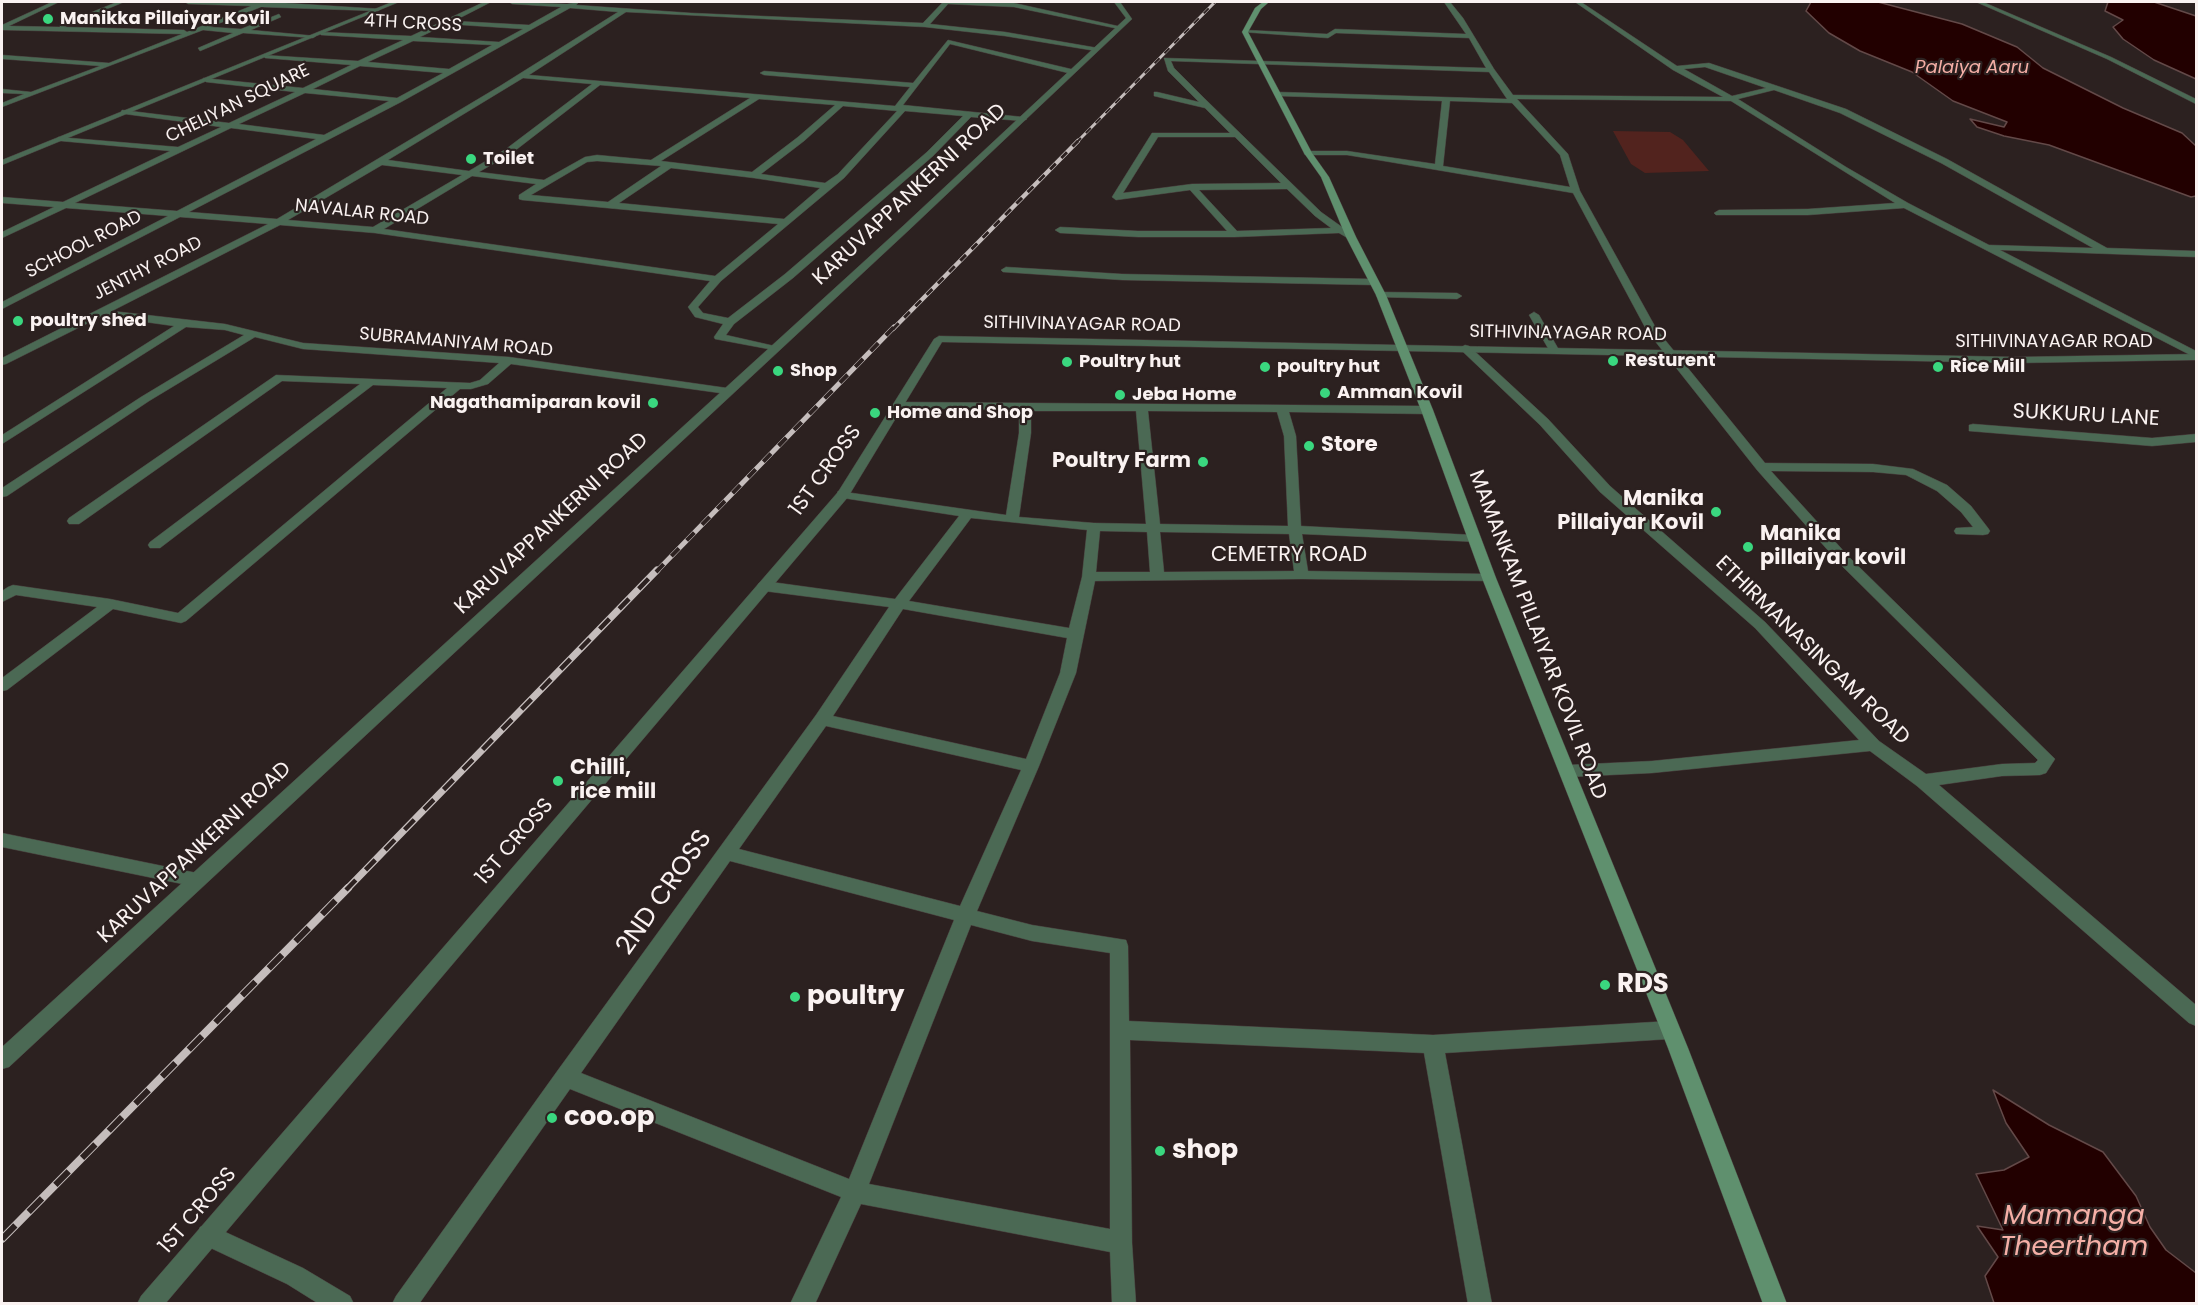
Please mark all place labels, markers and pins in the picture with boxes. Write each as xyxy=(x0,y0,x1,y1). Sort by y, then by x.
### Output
place label: Manikka Pillaiyar Kovil xyxy=(60,8,270,30)
marker: Manikka Pillaiyar Kovil xyxy=(41,12,55,26)
place label: Toilet xyxy=(483,148,534,170)
marker: Toilet xyxy=(464,152,478,166)
place label: poultry shed xyxy=(30,310,147,332)
marker: poultry shed xyxy=(11,314,25,328)
place label: Resturent xyxy=(1625,350,1716,372)
place label: Poultry hut xyxy=(1079,351,1181,373)
marker: Resturent xyxy=(1606,354,1620,368)
marker: Poultry hut xyxy=(1060,355,1074,369)
place label: poultry hut xyxy=(1277,356,1380,378)
place label: Rice Mill xyxy=(1950,356,2025,378)
place label: Shop xyxy=(790,360,837,382)
marker: poultry hut xyxy=(1258,360,1272,374)
marker: Rice Mill xyxy=(1931,360,1945,374)
marker: Shop xyxy=(771,364,785,378)
place label: Amman Kovil xyxy=(1337,382,1462,404)
place label: Jeba Home xyxy=(1132,384,1237,406)
marker: Amman Kovil xyxy=(1318,386,1332,400)
marker: Jeba Home xyxy=(1113,388,1127,402)
place label: Nagathamiparan kovil xyxy=(430,392,641,414)
marker: Nagathamiparan kovil xyxy=(646,396,660,410)
place label: Home and Shop xyxy=(887,402,1033,424)
marker: Home and Shop xyxy=(868,406,882,420)
place label: Store xyxy=(1321,433,1378,459)
marker: Store xyxy=(1302,439,1316,453)
place label: Poultry Farm xyxy=(1052,449,1191,475)
marker: Poultry Farm xyxy=(1196,455,1210,469)
place label: Manika Pillaiyar Kovil xyxy=(1557,487,1704,537)
marker: Manika Pillaiyar Kovil xyxy=(1709,505,1723,519)
place label: Manika pillaiyar kovil xyxy=(1760,522,1906,572)
marker: Manika pillaiyar kovil xyxy=(1741,540,1755,554)
place label: Chilli, rice mill xyxy=(570,756,656,806)
marker: Chilli, rice mill xyxy=(551,774,565,788)
place label: RDS xyxy=(1617,969,1669,1001)
marker: RDS xyxy=(1598,978,1612,992)
place label: poultry xyxy=(807,981,905,1013)
marker: poultry xyxy=(788,990,802,1004)
place label: coo.op xyxy=(564,1102,654,1134)
marker: coo.op xyxy=(545,1111,559,1125)
place label: shop xyxy=(1172,1135,1238,1167)
marker: shop xyxy=(1153,1144,1167,1158)

